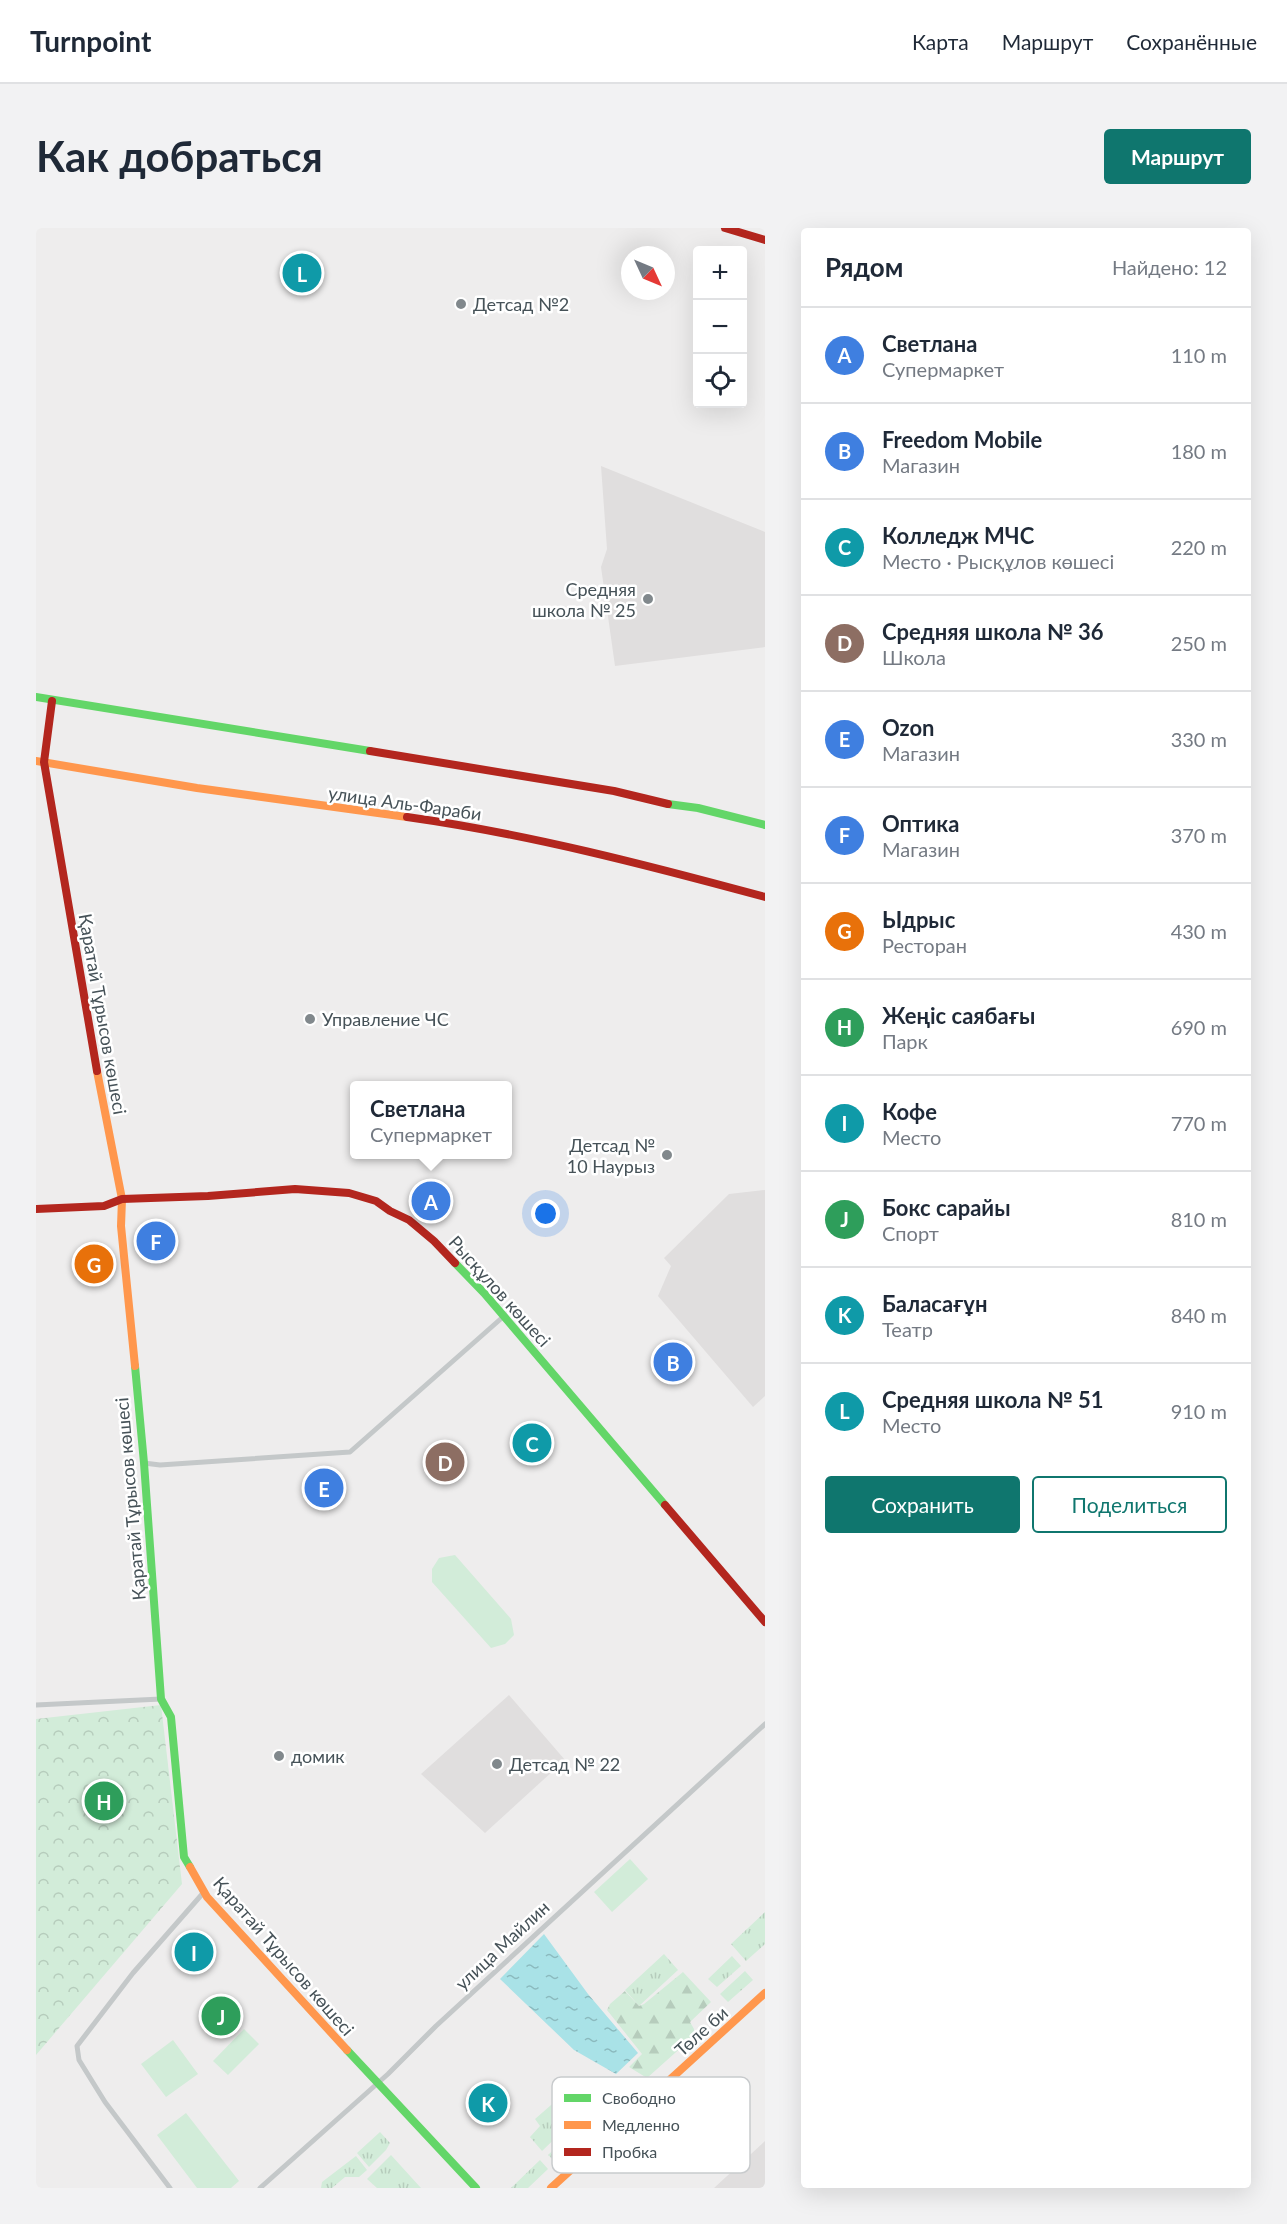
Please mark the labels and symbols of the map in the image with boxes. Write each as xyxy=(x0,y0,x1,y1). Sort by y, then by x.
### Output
north arrow xyxy=(621,246,675,300)
pin: L xyxy=(282,250,322,296)
place label: Детсад №2 xyxy=(473,293,569,315)
marker: Детсад №2 xyxy=(454,297,468,311)
place label: Средняя школа № 25 xyxy=(532,578,636,621)
marker: Средняя школа № 25 xyxy=(641,592,655,606)
street label: улица Аль-Фараби xyxy=(327,781,483,825)
street label: Қаратай Тұрысов көшесі xyxy=(75,912,131,1116)
place label: Управление ЧС xyxy=(322,1008,449,1030)
marker: Управление ЧС xyxy=(303,1012,317,1026)
place label: Детсад № 10 Наурыз xyxy=(567,1134,655,1177)
marker: Детсад № 10 Наурыз xyxy=(660,1148,674,1162)
pin: A xyxy=(412,1178,450,1224)
your location xyxy=(531,1199,560,1228)
pin: F xyxy=(136,1218,176,1264)
street label: Рысқұлов көшесі xyxy=(444,1231,556,1351)
pin: G xyxy=(74,1242,114,1286)
pin: B xyxy=(654,1340,692,1384)
street label: Қаратай Тұрысов көшесі xyxy=(110,1397,150,1601)
pin: C xyxy=(512,1420,552,1466)
pin: D xyxy=(426,1440,464,1484)
pin: E xyxy=(304,1466,344,1510)
place label: домик xyxy=(291,1745,345,1767)
marker: домик xyxy=(272,1749,286,1763)
place label: Детсад № 22 xyxy=(509,1753,620,1775)
marker: Детсад № 22 xyxy=(490,1757,504,1771)
pin: H xyxy=(84,1778,124,1824)
street label: Қаратай Тұрысов көшесі xyxy=(209,1872,359,2040)
street label: улица Майлин xyxy=(450,1896,554,1994)
pin: I xyxy=(174,1930,214,1974)
pin: J xyxy=(202,1994,240,2038)
street label: Төле би xyxy=(670,2001,732,2061)
legend xyxy=(552,2077,750,2173)
pin: K xyxy=(468,2080,508,2126)
text: Свободно xyxy=(602,2088,676,2107)
text: Медленно xyxy=(602,2115,680,2134)
text: Пробка xyxy=(602,2142,657,2161)

